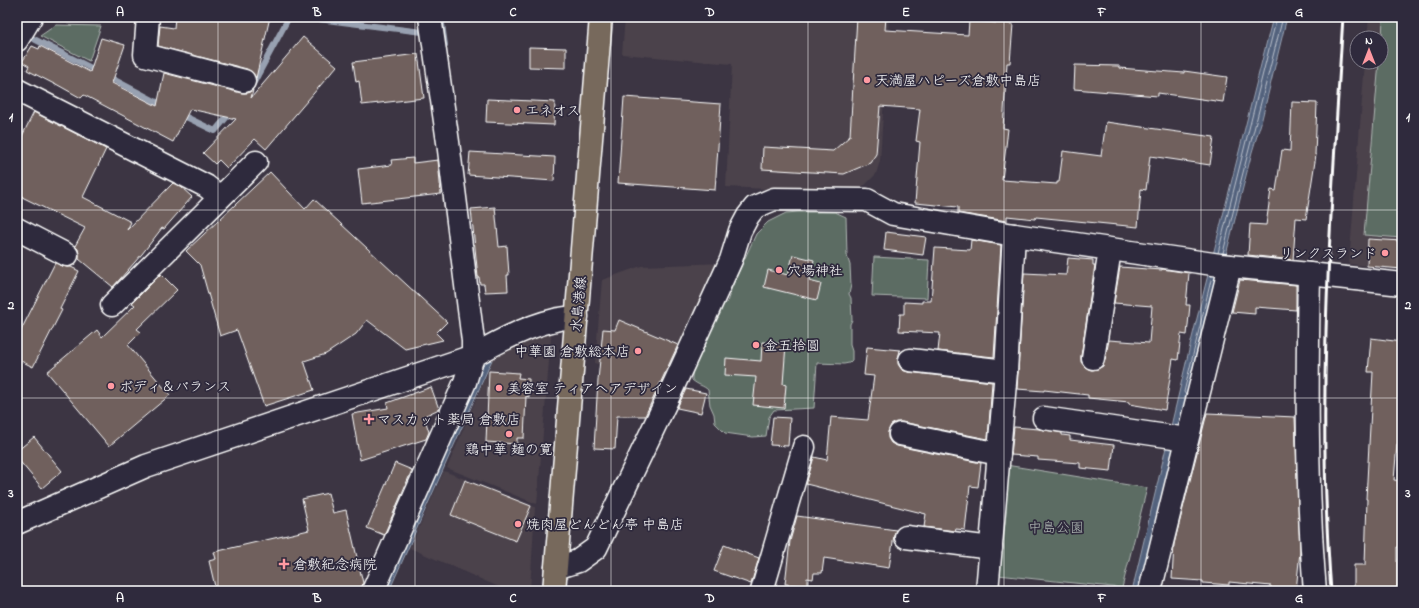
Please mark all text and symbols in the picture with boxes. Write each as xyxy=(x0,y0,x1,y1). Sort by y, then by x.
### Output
text: A xyxy=(116,3,124,22)
text: B xyxy=(312,3,322,22)
text: C xyxy=(509,3,517,22)
text: D xyxy=(704,3,715,22)
text: E xyxy=(902,3,910,22)
text: F xyxy=(1097,3,1107,22)
text: G xyxy=(1295,3,1303,22)
north arrow xyxy=(1349,30,1389,70)
text: N xyxy=(1365,33,1373,49)
place label: 天満屋ハピーズ倉敷中島店 xyxy=(875,71,1041,92)
marker: 天満屋ハピーズ倉敷中島店 xyxy=(862,75,872,85)
place label: エネオス xyxy=(525,101,580,122)
marker: エネオス xyxy=(512,105,522,115)
text: 1 xyxy=(9,108,14,127)
text: 1 xyxy=(1406,108,1411,127)
place label: リンクスランド xyxy=(1279,244,1377,265)
marker: リンクスランド xyxy=(1380,248,1390,258)
place label: 穴場神社 xyxy=(787,261,843,282)
marker: 穴場神社 xyxy=(774,265,784,275)
street label: 水島港線 xyxy=(567,275,592,333)
text: 2 xyxy=(7,296,15,315)
text: 2 xyxy=(1404,296,1412,315)
place label: 金五拾圓 xyxy=(764,336,820,357)
marker: 金五拾圓 xyxy=(751,340,761,350)
place label: 中華園 倉敷総本店 xyxy=(515,342,630,363)
marker: 中華園 倉敷総本店 xyxy=(633,346,643,356)
place label: ボディ＆バランス xyxy=(119,377,231,398)
place label: 美容室 ティアヘアデザイン xyxy=(507,379,678,400)
marker: ボディ＆バランス xyxy=(106,381,116,391)
marker: 美容室 ティアヘアデザイン xyxy=(494,383,504,393)
place label: マスカット薬局 倉敷店 xyxy=(377,410,521,431)
marker: マスカット薬局 倉敷店 xyxy=(364,414,374,424)
marker: 鶏中華 麺の寛 xyxy=(504,429,514,439)
place label: 鶏中華 麺の寛 xyxy=(465,440,553,461)
text: 3 xyxy=(7,484,14,503)
text: 3 xyxy=(1404,484,1411,503)
place label: 焼肉屋どんどん亭 中島店 xyxy=(526,515,684,536)
park label: 中島公園 xyxy=(1028,518,1084,539)
marker: 焼肉屋どんどん亭 中島店 xyxy=(513,519,523,529)
place label: 倉敷紀念病院 xyxy=(293,555,377,576)
marker: 倉敷紀念病院 xyxy=(278,558,290,570)
text: A xyxy=(116,589,124,608)
text: B xyxy=(312,589,322,608)
text: C xyxy=(509,589,517,608)
text: D xyxy=(704,589,715,608)
text: E xyxy=(902,589,910,608)
text: F xyxy=(1097,589,1107,608)
text: G xyxy=(1295,589,1303,608)

